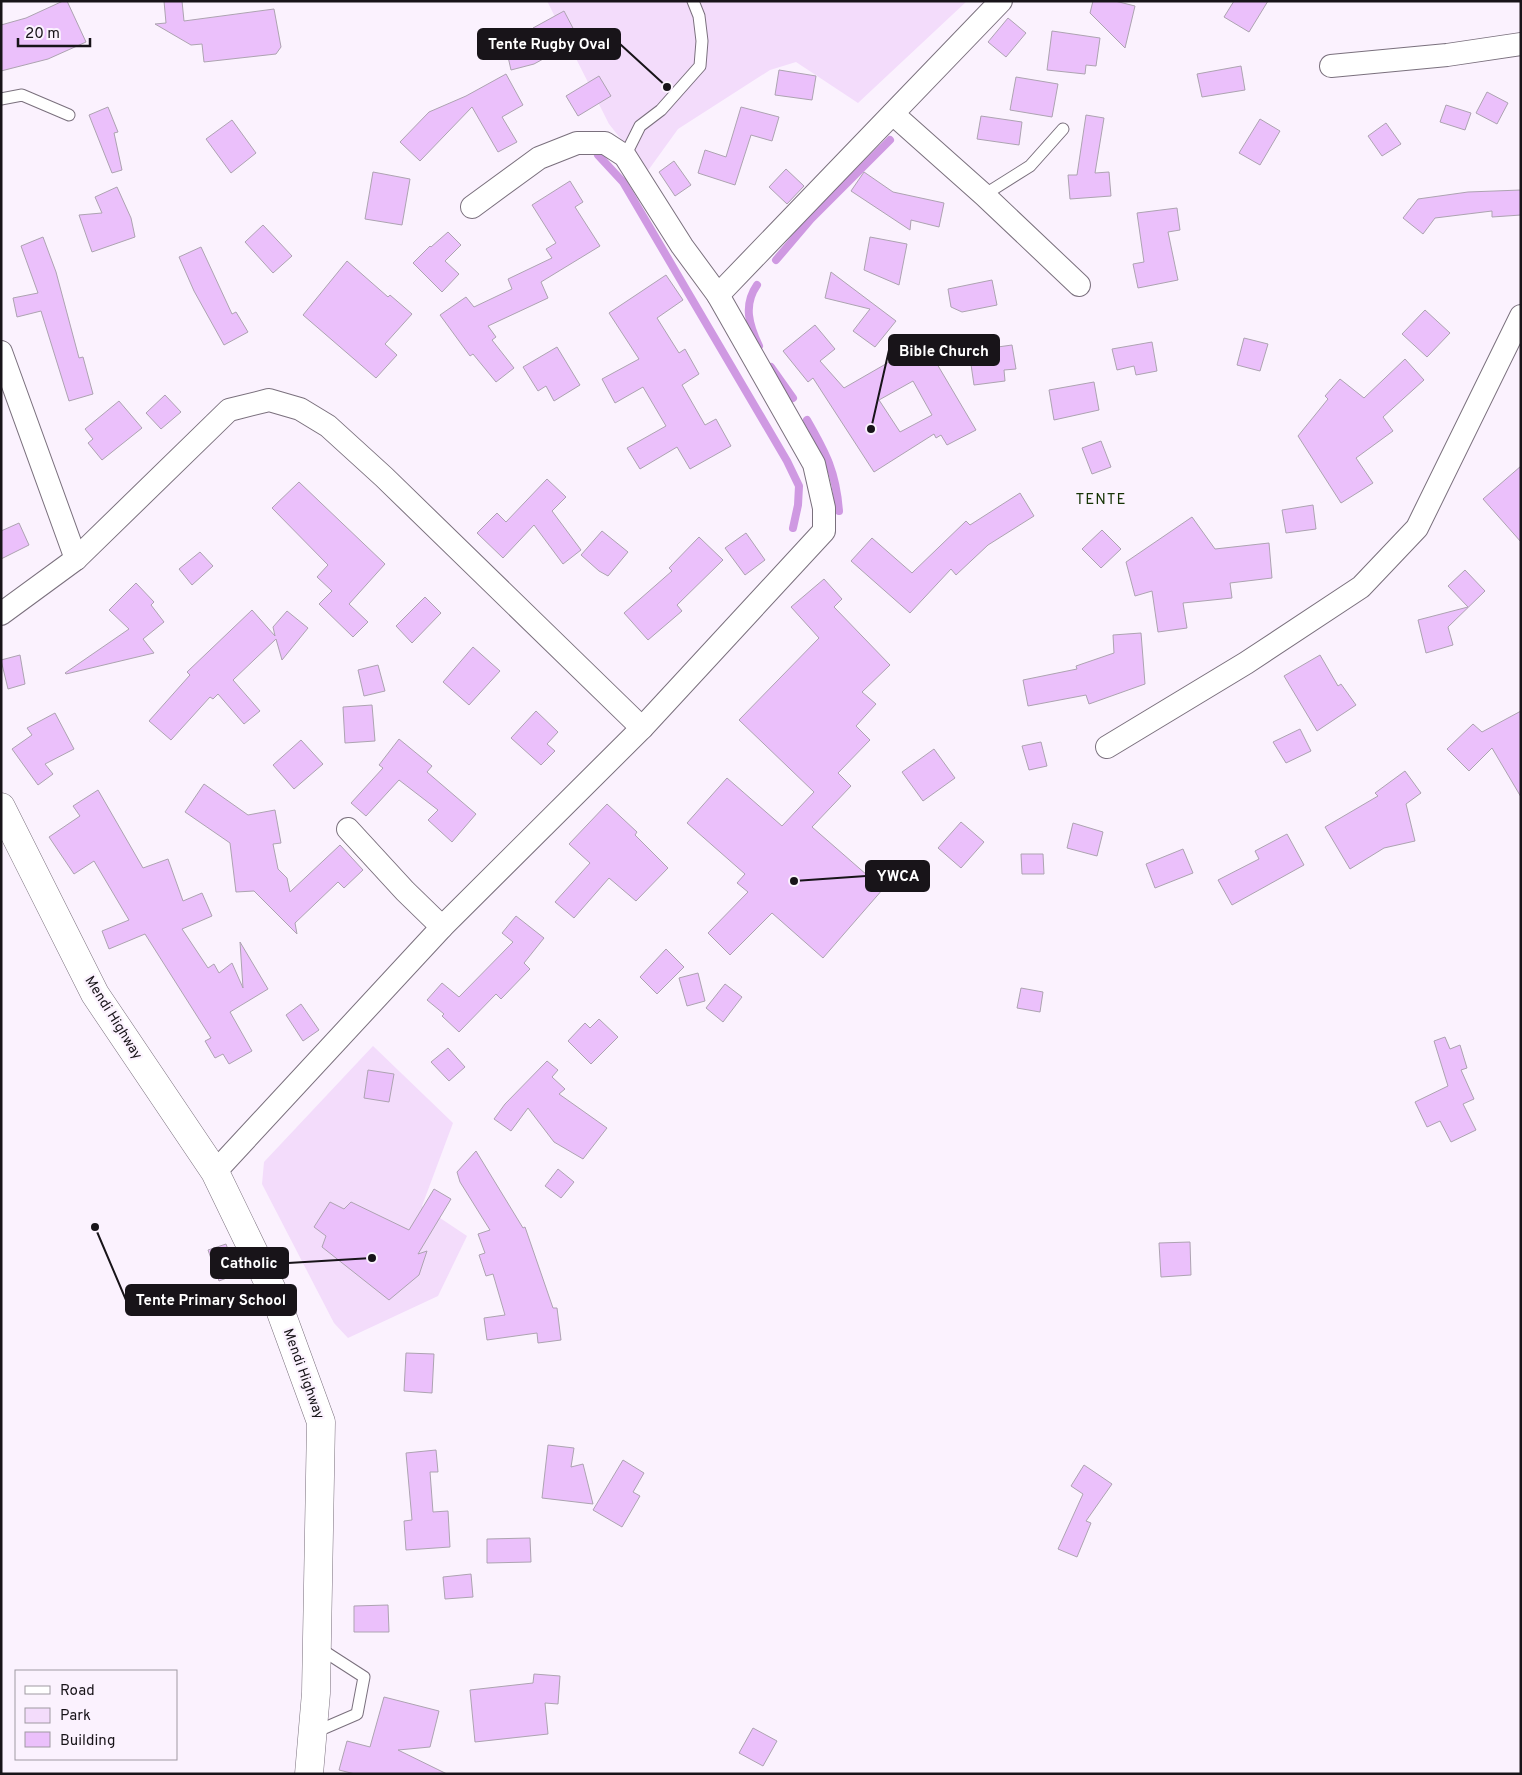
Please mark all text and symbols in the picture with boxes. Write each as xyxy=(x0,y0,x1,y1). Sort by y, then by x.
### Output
scale bar xyxy=(18,15,90,47)
text: 20 m xyxy=(25,25,60,44)
callout: Tente Rugby Oval xyxy=(478,29,620,59)
text: Tente Rugby Oval xyxy=(488,36,610,55)
callout: Bible Church xyxy=(889,335,999,365)
text: Bible Church xyxy=(899,343,989,362)
district label: TENTE xyxy=(1076,491,1126,510)
callout: YWCA xyxy=(866,861,929,891)
text: YWCA xyxy=(877,868,920,887)
street label: Mendi Highway xyxy=(81,973,145,1063)
callout: Catholic xyxy=(211,1248,288,1278)
text: Catholic xyxy=(220,1255,278,1274)
callout: Tente Primary School xyxy=(126,1285,296,1315)
text: Tente Primary School xyxy=(136,1292,286,1311)
street label: Mendi Highway xyxy=(279,1326,327,1422)
legend xyxy=(15,1670,178,1760)
text: Road xyxy=(60,1682,95,1701)
text: Park xyxy=(60,1707,91,1726)
text: Building xyxy=(60,1732,115,1751)

